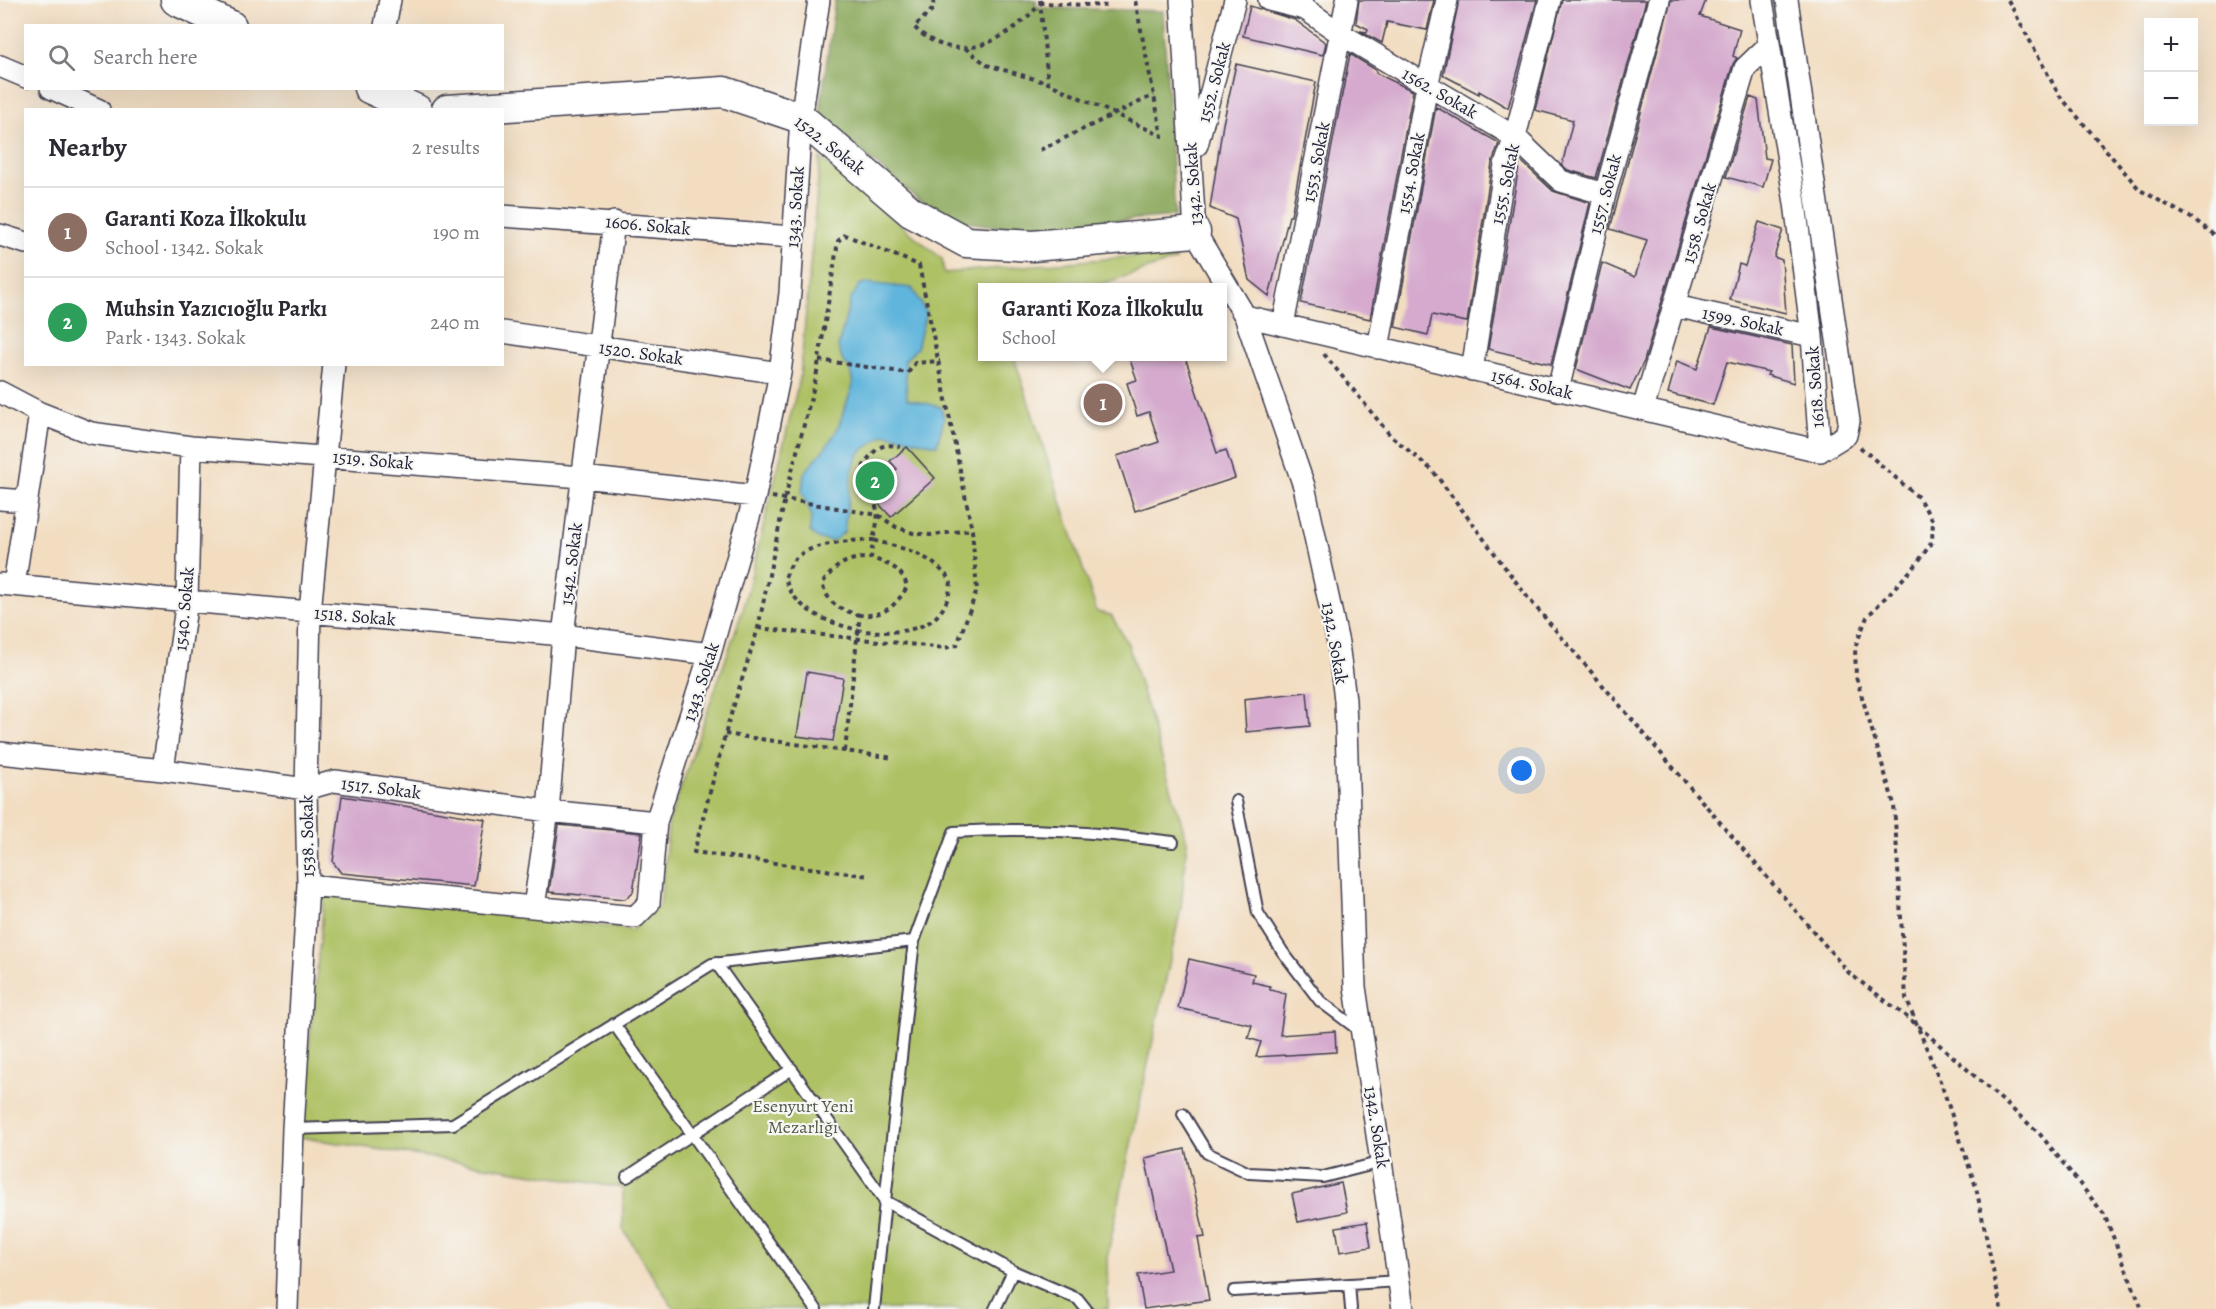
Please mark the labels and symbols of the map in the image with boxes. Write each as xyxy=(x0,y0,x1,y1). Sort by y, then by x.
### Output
street label: 1552. Sokak xyxy=(1192,39,1236,125)
street label: 1562. Sokak xyxy=(1398,62,1482,124)
street label: 1522. Sokak xyxy=(790,110,870,180)
street label: 1553. Sokak xyxy=(1296,119,1336,204)
street label: 1554. Sokak xyxy=(1391,130,1431,216)
street label: 1555. Sokak xyxy=(1485,141,1525,227)
street label: 1342. Sokak xyxy=(1178,142,1208,226)
street label: 1557. Sokak xyxy=(1583,151,1627,237)
street label: 1343. Sokak xyxy=(780,165,810,249)
street label: 1558. Sokak xyxy=(1676,180,1722,266)
street label: 1606. Sokak xyxy=(605,209,692,241)
street label: 1599. Sokak xyxy=(1700,301,1786,341)
street label: 1520. Sokak xyxy=(597,335,685,371)
street label: 1618. Sokak xyxy=(1800,345,1830,429)
street label: 1564. Sokak xyxy=(1489,363,1575,405)
pin: 1 xyxy=(1084,380,1122,426)
street label: 1519. Sokak xyxy=(332,445,414,475)
pin: 2 xyxy=(856,458,894,504)
street label: 1542. Sokak xyxy=(554,521,588,607)
street label: 1540. Sokak xyxy=(168,566,200,652)
street label: 1518. Sokak xyxy=(313,600,397,632)
street label: 1342. Sokak xyxy=(1316,600,1354,686)
street label: 1343. Sokak xyxy=(677,639,725,725)
your location xyxy=(1507,756,1536,785)
street label: 1517. Sokak xyxy=(340,771,422,805)
street label: 1538. Sokak xyxy=(294,794,320,878)
street label: 1342. Sokak xyxy=(1359,1084,1395,1170)
park label: Esenyurt Yeni Mezarlığı xyxy=(752,1094,854,1139)

